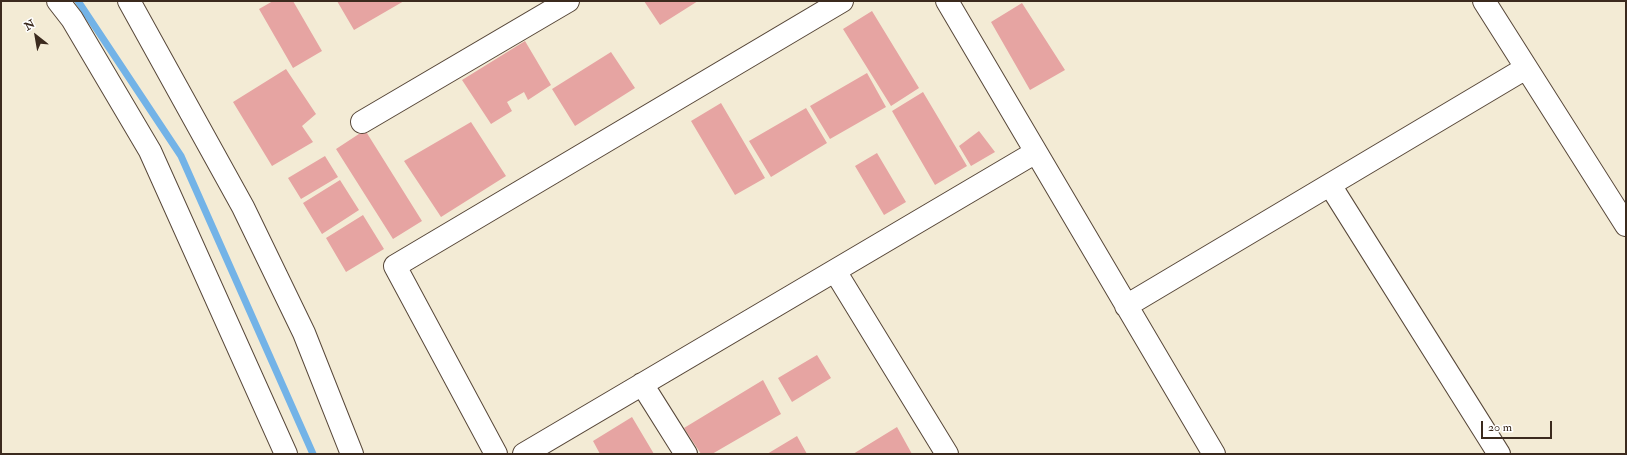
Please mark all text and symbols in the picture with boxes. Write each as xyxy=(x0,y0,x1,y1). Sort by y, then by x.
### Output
north arrow xyxy=(16,16,56,56)
text: N xyxy=(22,17,37,33)
scale bar xyxy=(1483,413,1554,439)
text: 20 m xyxy=(1488,420,1512,435)

